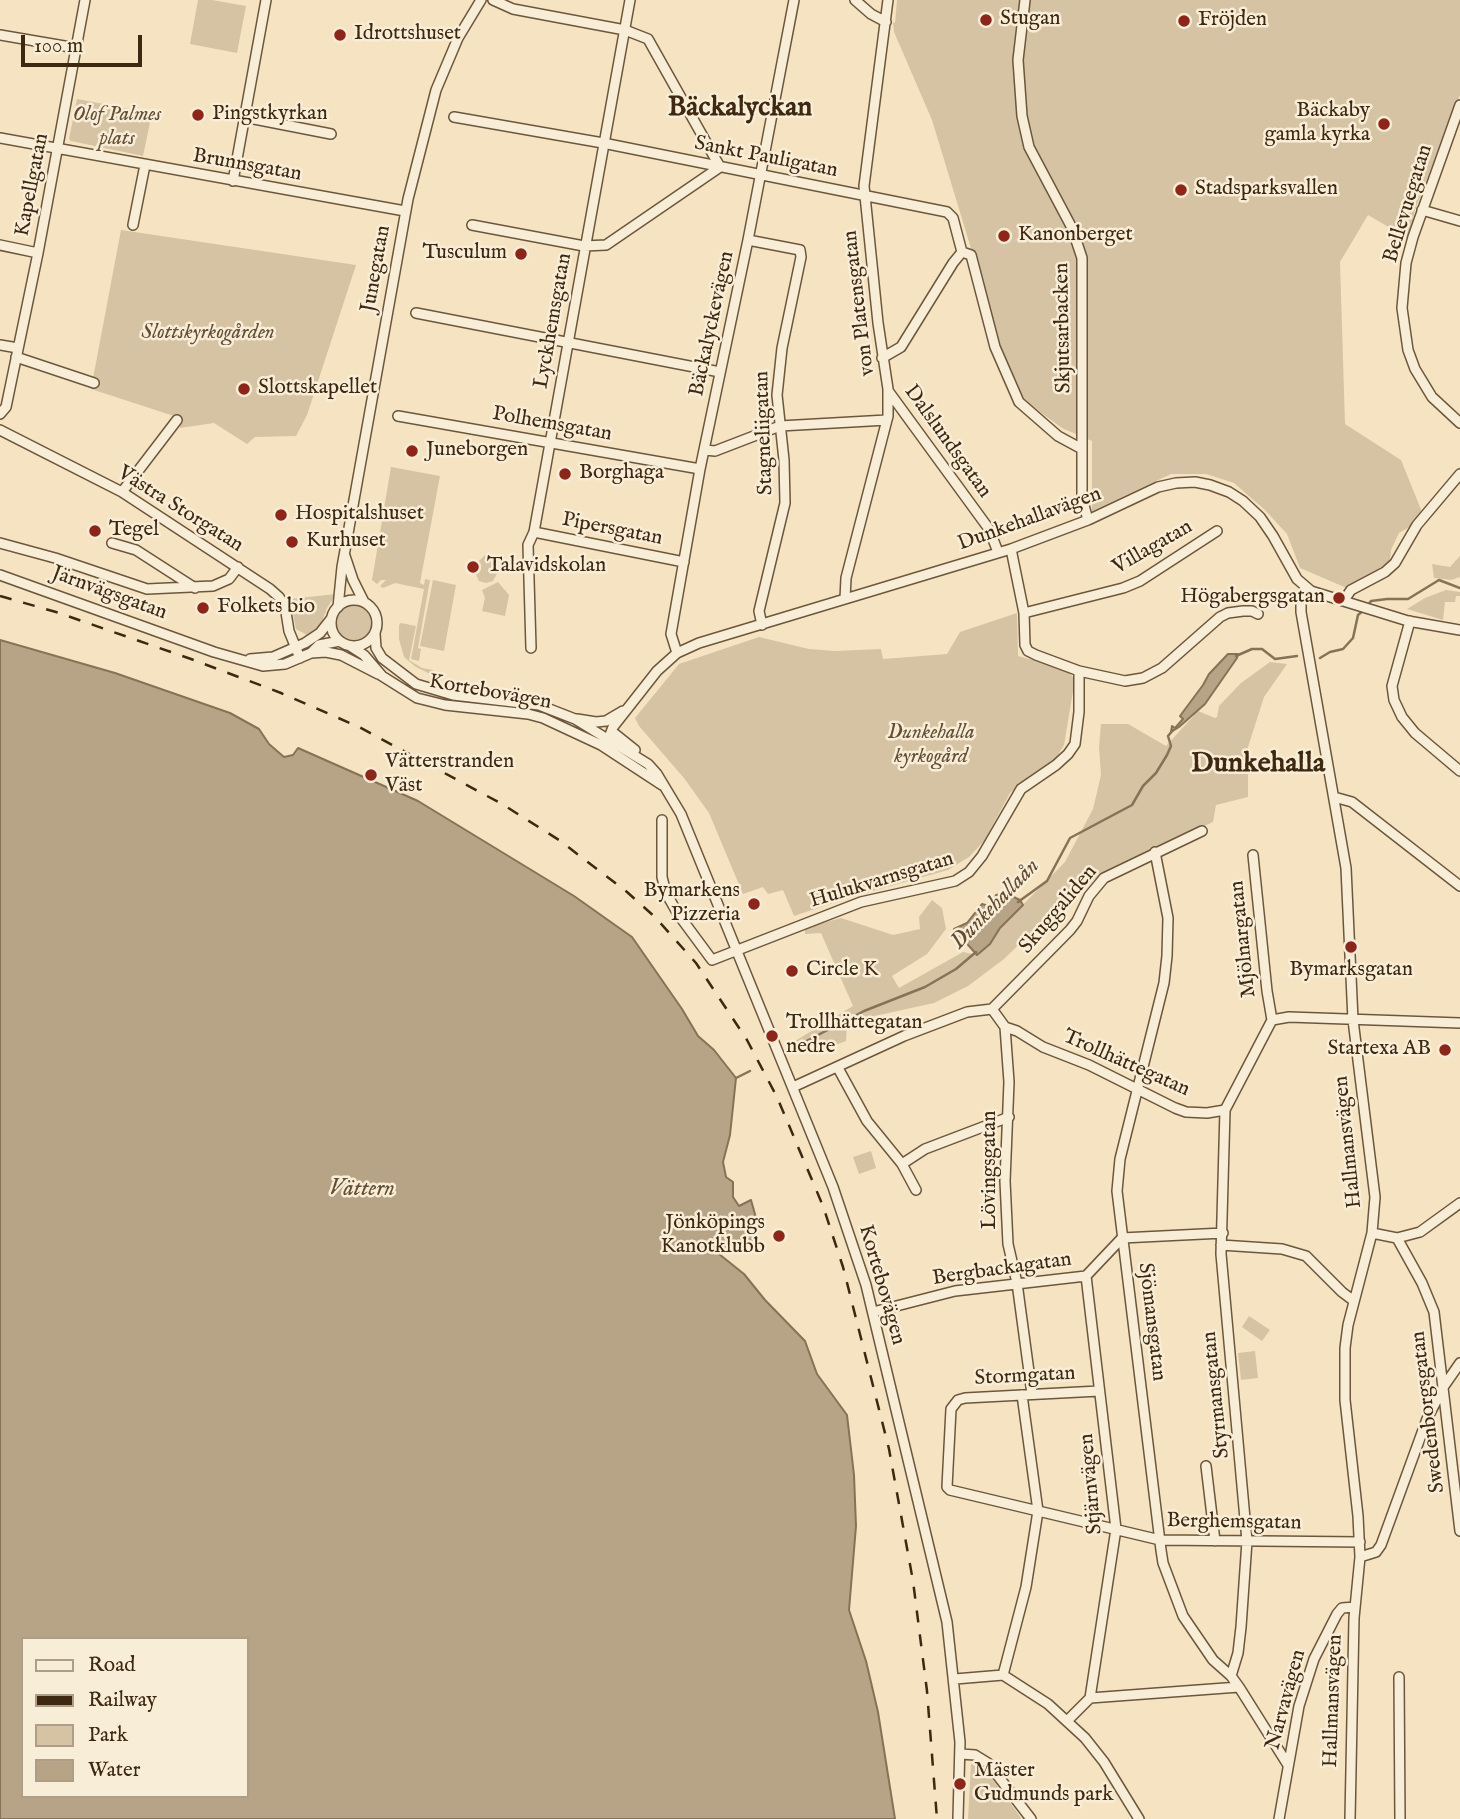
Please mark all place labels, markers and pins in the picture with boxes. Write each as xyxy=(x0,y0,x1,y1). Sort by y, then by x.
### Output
place label: Stugan xyxy=(1000,7,1061,33)
place label: Fröjden xyxy=(1198,8,1267,34)
marker: Stugan xyxy=(978,12,994,28)
marker: Fröjden xyxy=(1176,13,1192,29)
place label: Idrottshuset xyxy=(354,22,461,48)
marker: Idrottshuset xyxy=(332,27,348,43)
place label: Bäckaby gamla kyrka xyxy=(1264,99,1370,149)
place label: Pingstkyrkan xyxy=(212,102,328,128)
marker: Pingstkyrkan xyxy=(190,107,206,123)
marker: Bäckaby gamla kyrka xyxy=(1376,116,1392,132)
place label: Stadsparksvallen xyxy=(1195,177,1338,203)
marker: Stadsparksvallen xyxy=(1173,182,1189,198)
place label: Kanonberget xyxy=(1018,223,1133,249)
marker: Kanonberget xyxy=(996,228,1012,244)
place label: Tusculum xyxy=(423,241,507,267)
marker: Tusculum xyxy=(513,246,529,262)
place label: Slottskapellet xyxy=(258,376,377,402)
marker: Slottskapellet xyxy=(236,381,252,397)
place label: Juneborgen xyxy=(426,438,528,464)
marker: Juneborgen xyxy=(404,443,420,459)
place label: Borghaga xyxy=(579,461,664,487)
marker: Borghaga xyxy=(557,466,573,482)
place label: Hospitalshuset xyxy=(295,502,424,528)
marker: Hospitalshuset xyxy=(273,507,289,523)
place label: Tegel xyxy=(109,518,159,544)
marker: Tegel xyxy=(87,523,103,539)
place label: Kurhuset xyxy=(306,529,386,555)
marker: Kurhuset xyxy=(284,534,300,550)
place label: Talavidskolan xyxy=(487,554,606,580)
marker: Talavidskolan xyxy=(465,559,481,575)
place label: Högabergsgatan xyxy=(1180,585,1325,611)
marker: Högabergsgatan xyxy=(1331,590,1347,606)
place label: Folkets bio xyxy=(217,595,315,621)
marker: Folkets bio xyxy=(195,600,211,616)
place label: Vätterstranden Väst xyxy=(385,750,514,800)
marker: Vätterstranden Väst xyxy=(363,767,379,783)
place label: Bymarkens Pizzeria xyxy=(644,879,740,929)
marker: Bymarkens Pizzeria xyxy=(746,896,762,912)
marker: Bymarksgatan xyxy=(1343,939,1359,955)
place label: Circle K xyxy=(806,958,878,984)
place label: Bymarksgatan xyxy=(1289,958,1413,984)
marker: Circle K xyxy=(784,963,800,979)
place label: Trollhättegatan nedre xyxy=(786,1011,922,1061)
marker: Trollhättegatan nedre xyxy=(764,1028,780,1044)
place label: Startexa AB xyxy=(1327,1037,1431,1063)
marker: Startexa AB xyxy=(1437,1042,1453,1058)
place label: Jönköpings Kanotklubb xyxy=(661,1211,765,1261)
marker: Jönköpings Kanotklubb xyxy=(771,1228,787,1244)
place label: Mäster Gudmunds park xyxy=(974,1759,1113,1809)
marker: Mäster Gudmunds park xyxy=(952,1776,968,1792)

